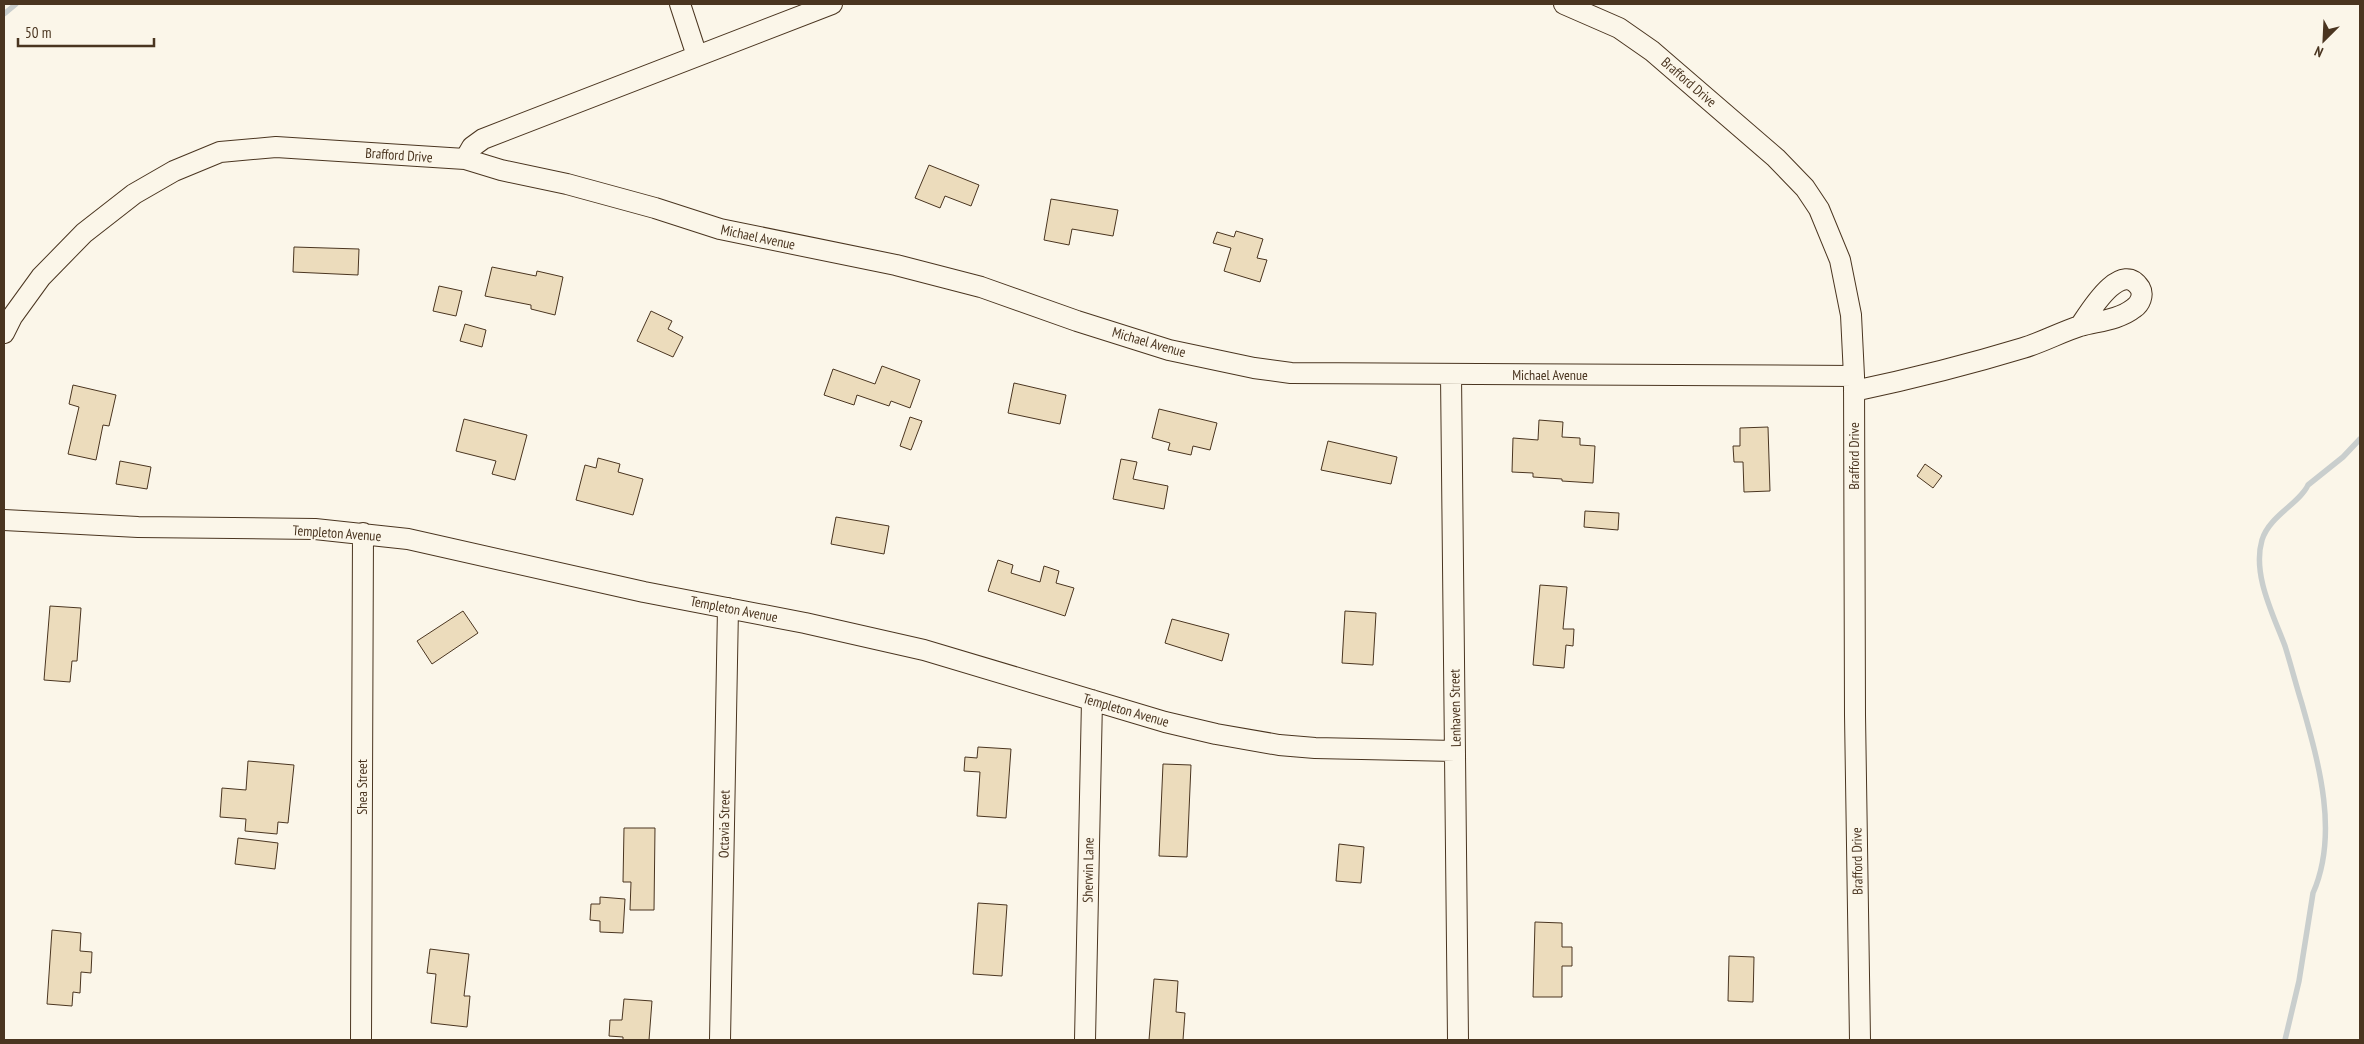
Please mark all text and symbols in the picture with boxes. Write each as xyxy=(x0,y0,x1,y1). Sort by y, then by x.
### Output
scale bar xyxy=(18,15,154,47)
north arrow xyxy=(2299,15,2349,65)
text: 50 m xyxy=(25,23,51,42)
text: N xyxy=(2312,42,2326,62)
street label: Brafford Drive xyxy=(1658,53,1721,111)
street label: Brafford Drive xyxy=(365,144,433,166)
street label: Michael Avenue xyxy=(719,220,797,254)
street label: Michael Avenue xyxy=(1110,323,1188,361)
street label: Michael Avenue xyxy=(1512,366,1588,384)
street label: Brafford Drive xyxy=(1845,422,1863,490)
street label: Templeton Avenue xyxy=(292,521,382,545)
street label: Templeton Avenue xyxy=(689,592,779,626)
street label: Lenhaven Street xyxy=(1445,669,1465,747)
street label: Templeton Avenue xyxy=(1081,689,1171,731)
street label: Shea Street xyxy=(353,759,371,815)
street label: Octavia Street xyxy=(714,790,734,858)
street label: Brafford Drive xyxy=(1847,827,1867,895)
street label: Sherwin Lane xyxy=(1078,837,1098,903)

